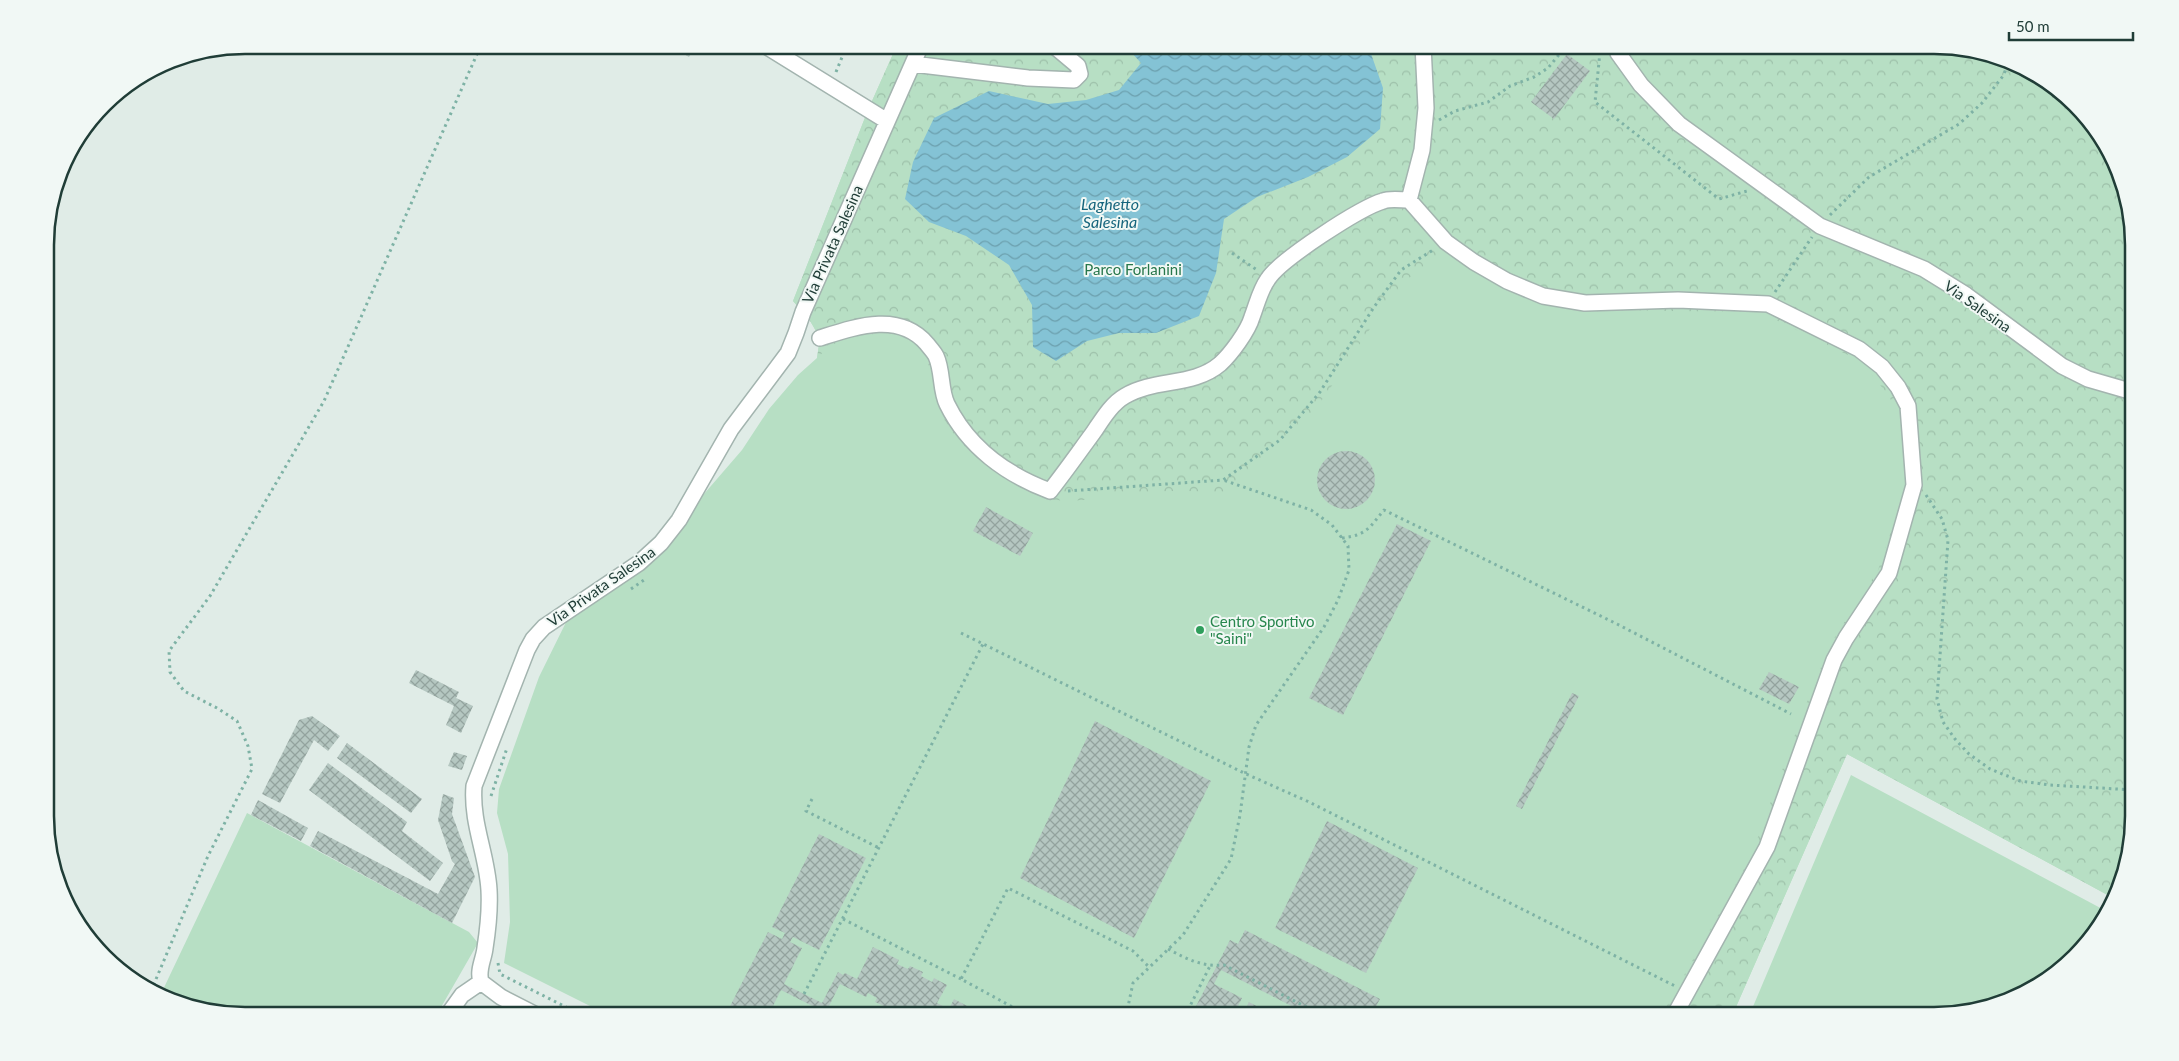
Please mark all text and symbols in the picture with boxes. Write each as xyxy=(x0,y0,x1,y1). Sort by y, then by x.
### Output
scale bar xyxy=(2009,10,2133,42)
text: 50 m xyxy=(2016,17,2050,35)
street label: Via Privata Salesina xyxy=(798,182,866,306)
water label: Laghetto Salesina xyxy=(1081,194,1139,231)
park label: Parco Forlanini xyxy=(1084,260,1182,278)
street label: Via Salesina xyxy=(1941,276,2015,336)
street label: Via Privata Salesina xyxy=(544,542,658,630)
place label: Centro Sportivo "Saini" xyxy=(1210,612,1315,647)
marker: Centro Sportivo "Saini" xyxy=(1194,624,1206,636)

